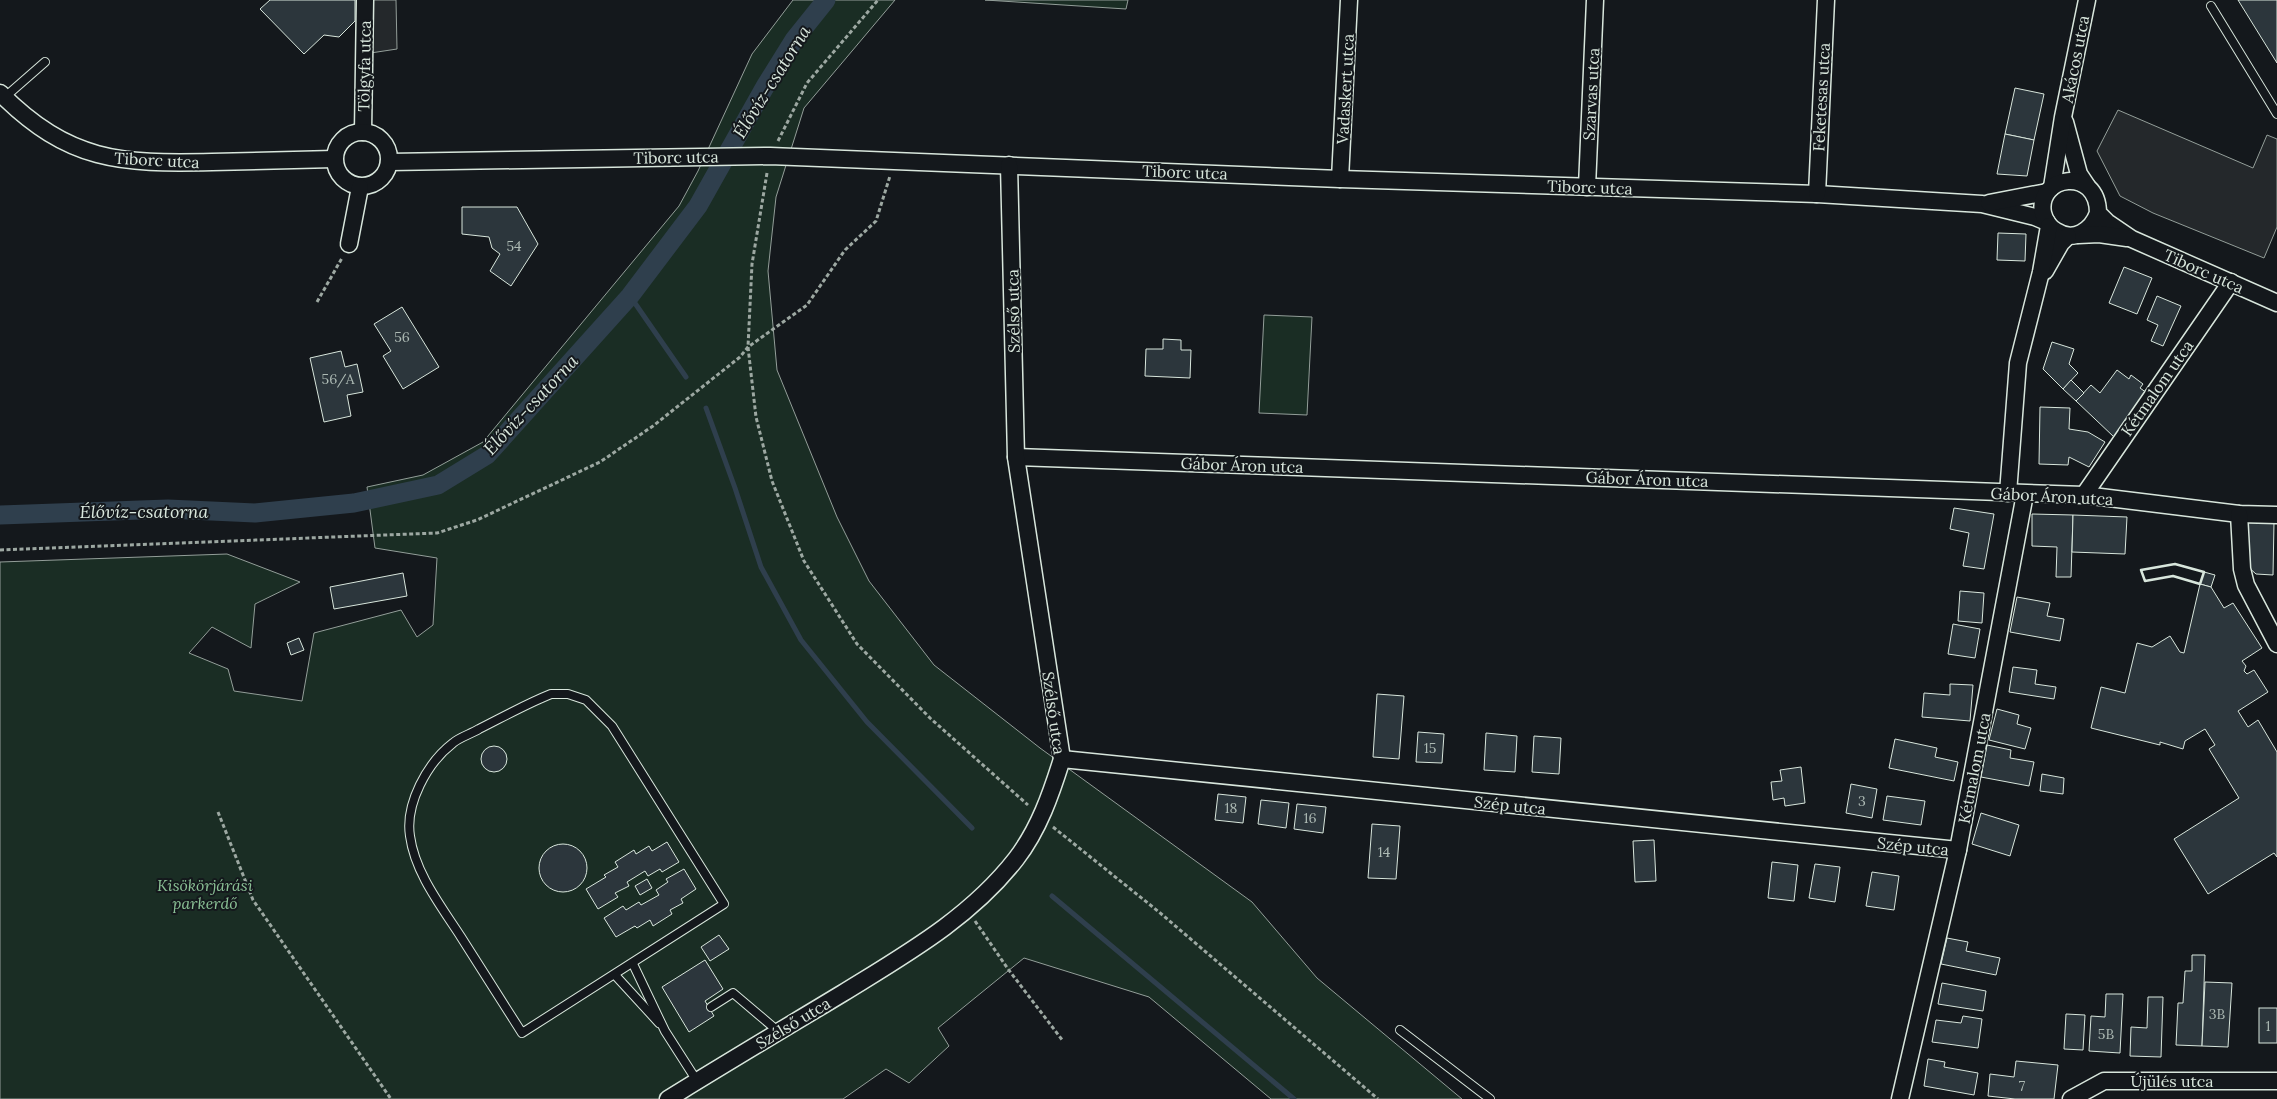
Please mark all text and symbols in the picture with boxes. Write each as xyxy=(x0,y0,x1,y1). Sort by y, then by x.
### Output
street label: Akácos utca xyxy=(2057,14,2093,105)
street label: Tölgyfa utca xyxy=(353,20,375,112)
water label: Élővíz-csatorna xyxy=(728,21,816,142)
street label: Vadaskert utca xyxy=(1332,33,1358,146)
street label: Feketesas utca xyxy=(1808,42,1834,152)
street label: Szarvas utca xyxy=(1579,47,1603,141)
street label: Tiborc utca xyxy=(633,146,719,168)
street label: Tiborc utca xyxy=(114,148,200,172)
street label: Tiborc utca xyxy=(1142,161,1228,183)
street label: Tiborc utca xyxy=(1547,176,1633,198)
house number: 54 xyxy=(506,237,522,255)
street label: Tiborc utca xyxy=(2161,244,2247,298)
street label: Szélső utca xyxy=(1002,269,1024,353)
house number: 56 xyxy=(394,328,410,346)
street label: Kétmalom utca xyxy=(2116,336,2198,440)
water label: Élővíz-csatorna xyxy=(478,350,583,460)
house number: 56/A xyxy=(322,370,355,388)
street label: Gábor Áron utca xyxy=(1180,453,1304,477)
street label: Gábor Áron utca xyxy=(1585,467,1709,491)
street label: Gábor Áron utca xyxy=(1990,483,2114,509)
water label: Élővíz-csatorna xyxy=(80,500,209,523)
street label: Szélső utca xyxy=(1038,670,1070,756)
street label: Kétmalom utca xyxy=(1953,711,1995,825)
house number: 15 xyxy=(1424,739,1436,757)
street label: Szép utca xyxy=(1473,791,1547,819)
house number: 3 xyxy=(1858,792,1866,810)
house number: 18 xyxy=(1225,799,1238,817)
house number: 16 xyxy=(1303,809,1317,827)
street label: Szép utca xyxy=(1876,832,1950,860)
house number: 14 xyxy=(1378,843,1391,861)
park label: Kisökörjárási parkerdő xyxy=(157,875,253,913)
street label: Szélső utca xyxy=(752,993,834,1053)
house number: 3B xyxy=(2209,1005,2226,1023)
house number: 1 xyxy=(2265,1017,2271,1035)
house number: 5B xyxy=(2098,1025,2114,1043)
street label: Újülés utca xyxy=(2131,1071,2213,1091)
house number: 7 xyxy=(2019,1077,2026,1095)

